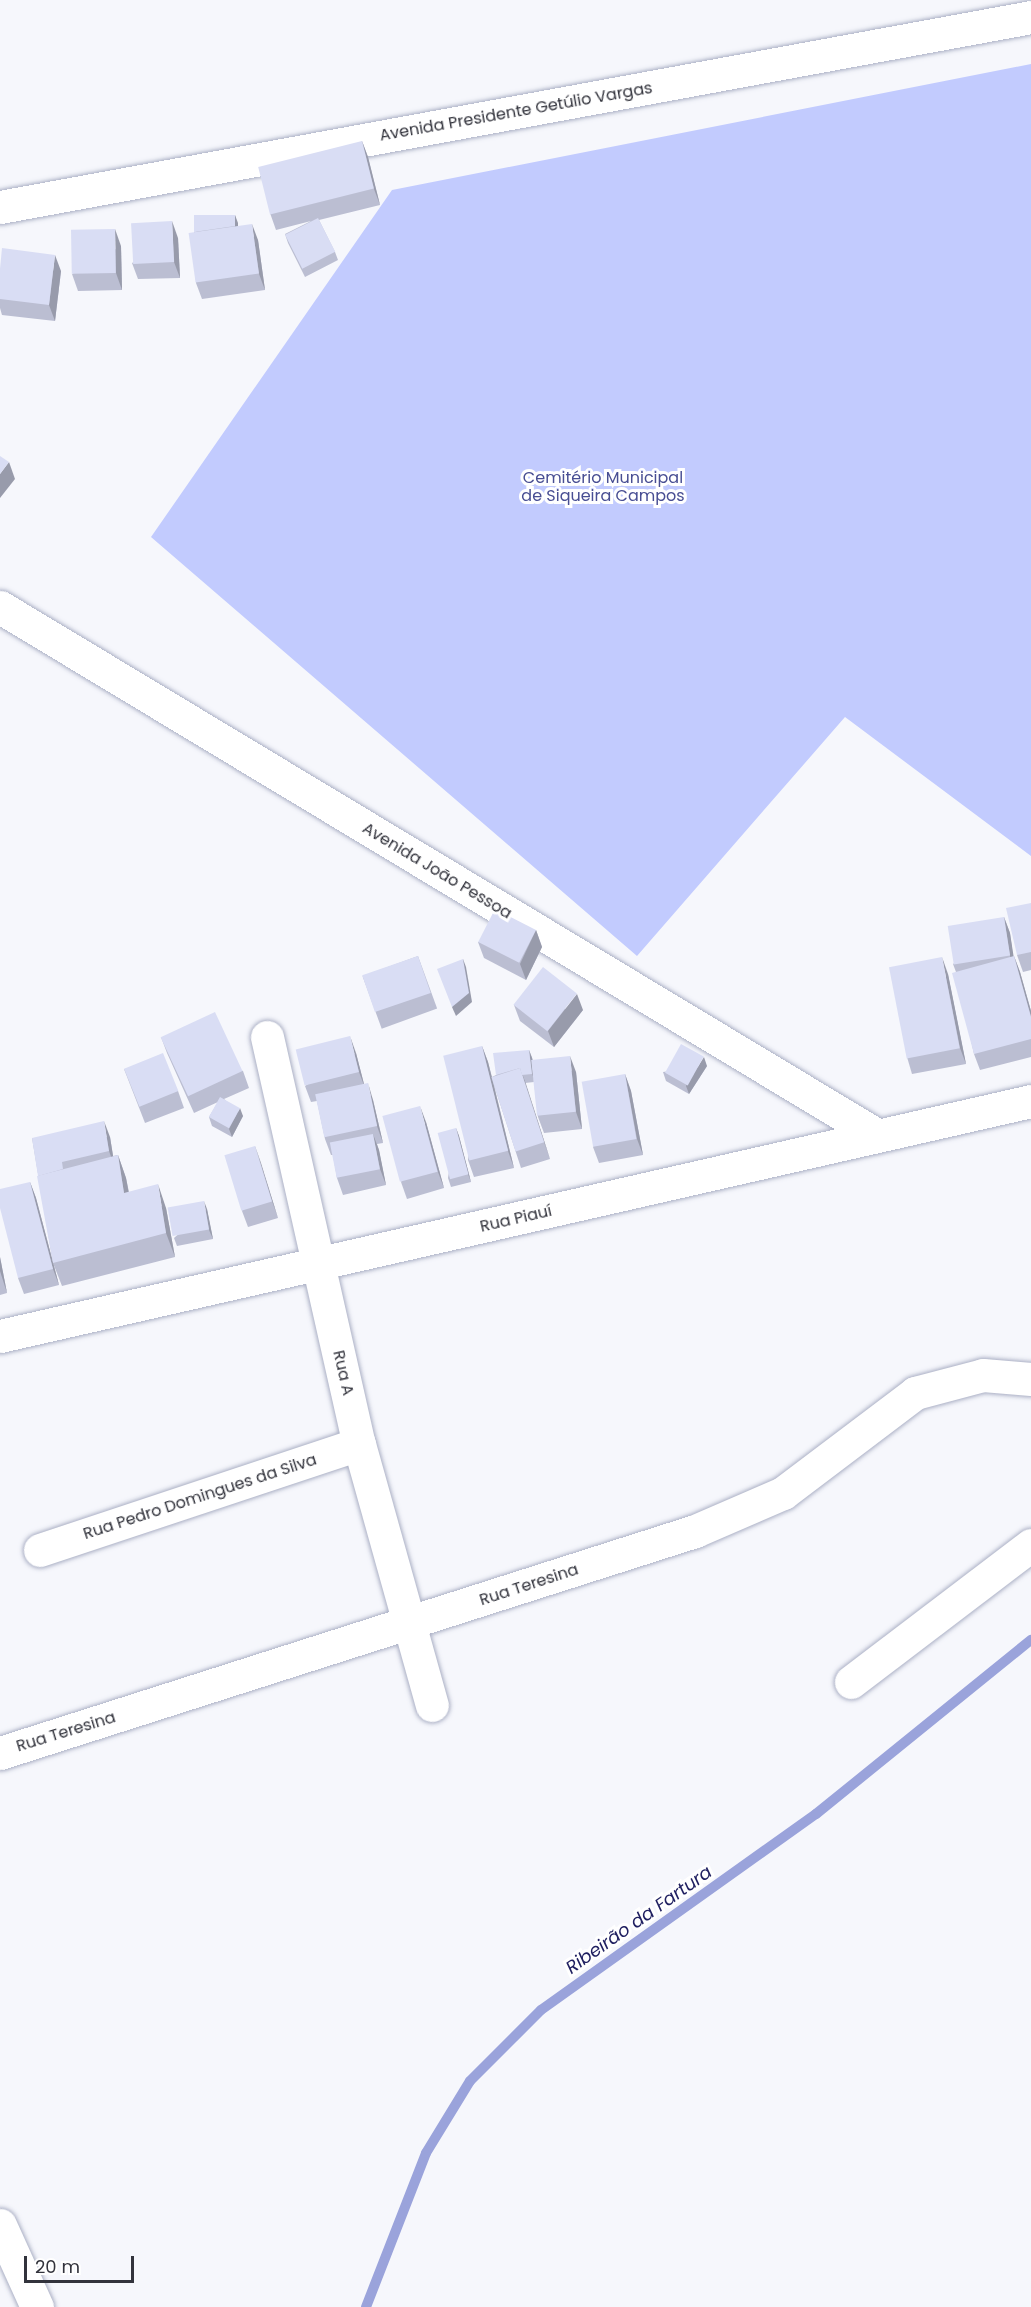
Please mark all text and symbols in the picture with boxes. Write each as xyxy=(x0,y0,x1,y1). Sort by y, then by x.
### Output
street label: Avenida Presidente Getúlio Vargas xyxy=(378,79,654,145)
park label: Cemitério Municipal de Siqueira Campos xyxy=(521,468,685,506)
street label: Avenida João Pessoa xyxy=(359,819,515,923)
street label: Rua Piauí xyxy=(478,1201,554,1237)
street label: Rua A xyxy=(328,1349,358,1397)
street label: Rua Pedro Domingues da Silva xyxy=(81,1450,319,1544)
street label: Rua Teresina xyxy=(477,1560,581,1610)
street label: Rua Teresina xyxy=(14,1708,118,1756)
water label: Ribeirão da Fartura xyxy=(562,1861,716,1979)
scale bar xyxy=(27,2244,136,2282)
text: 20 m xyxy=(35,2254,80,2279)

